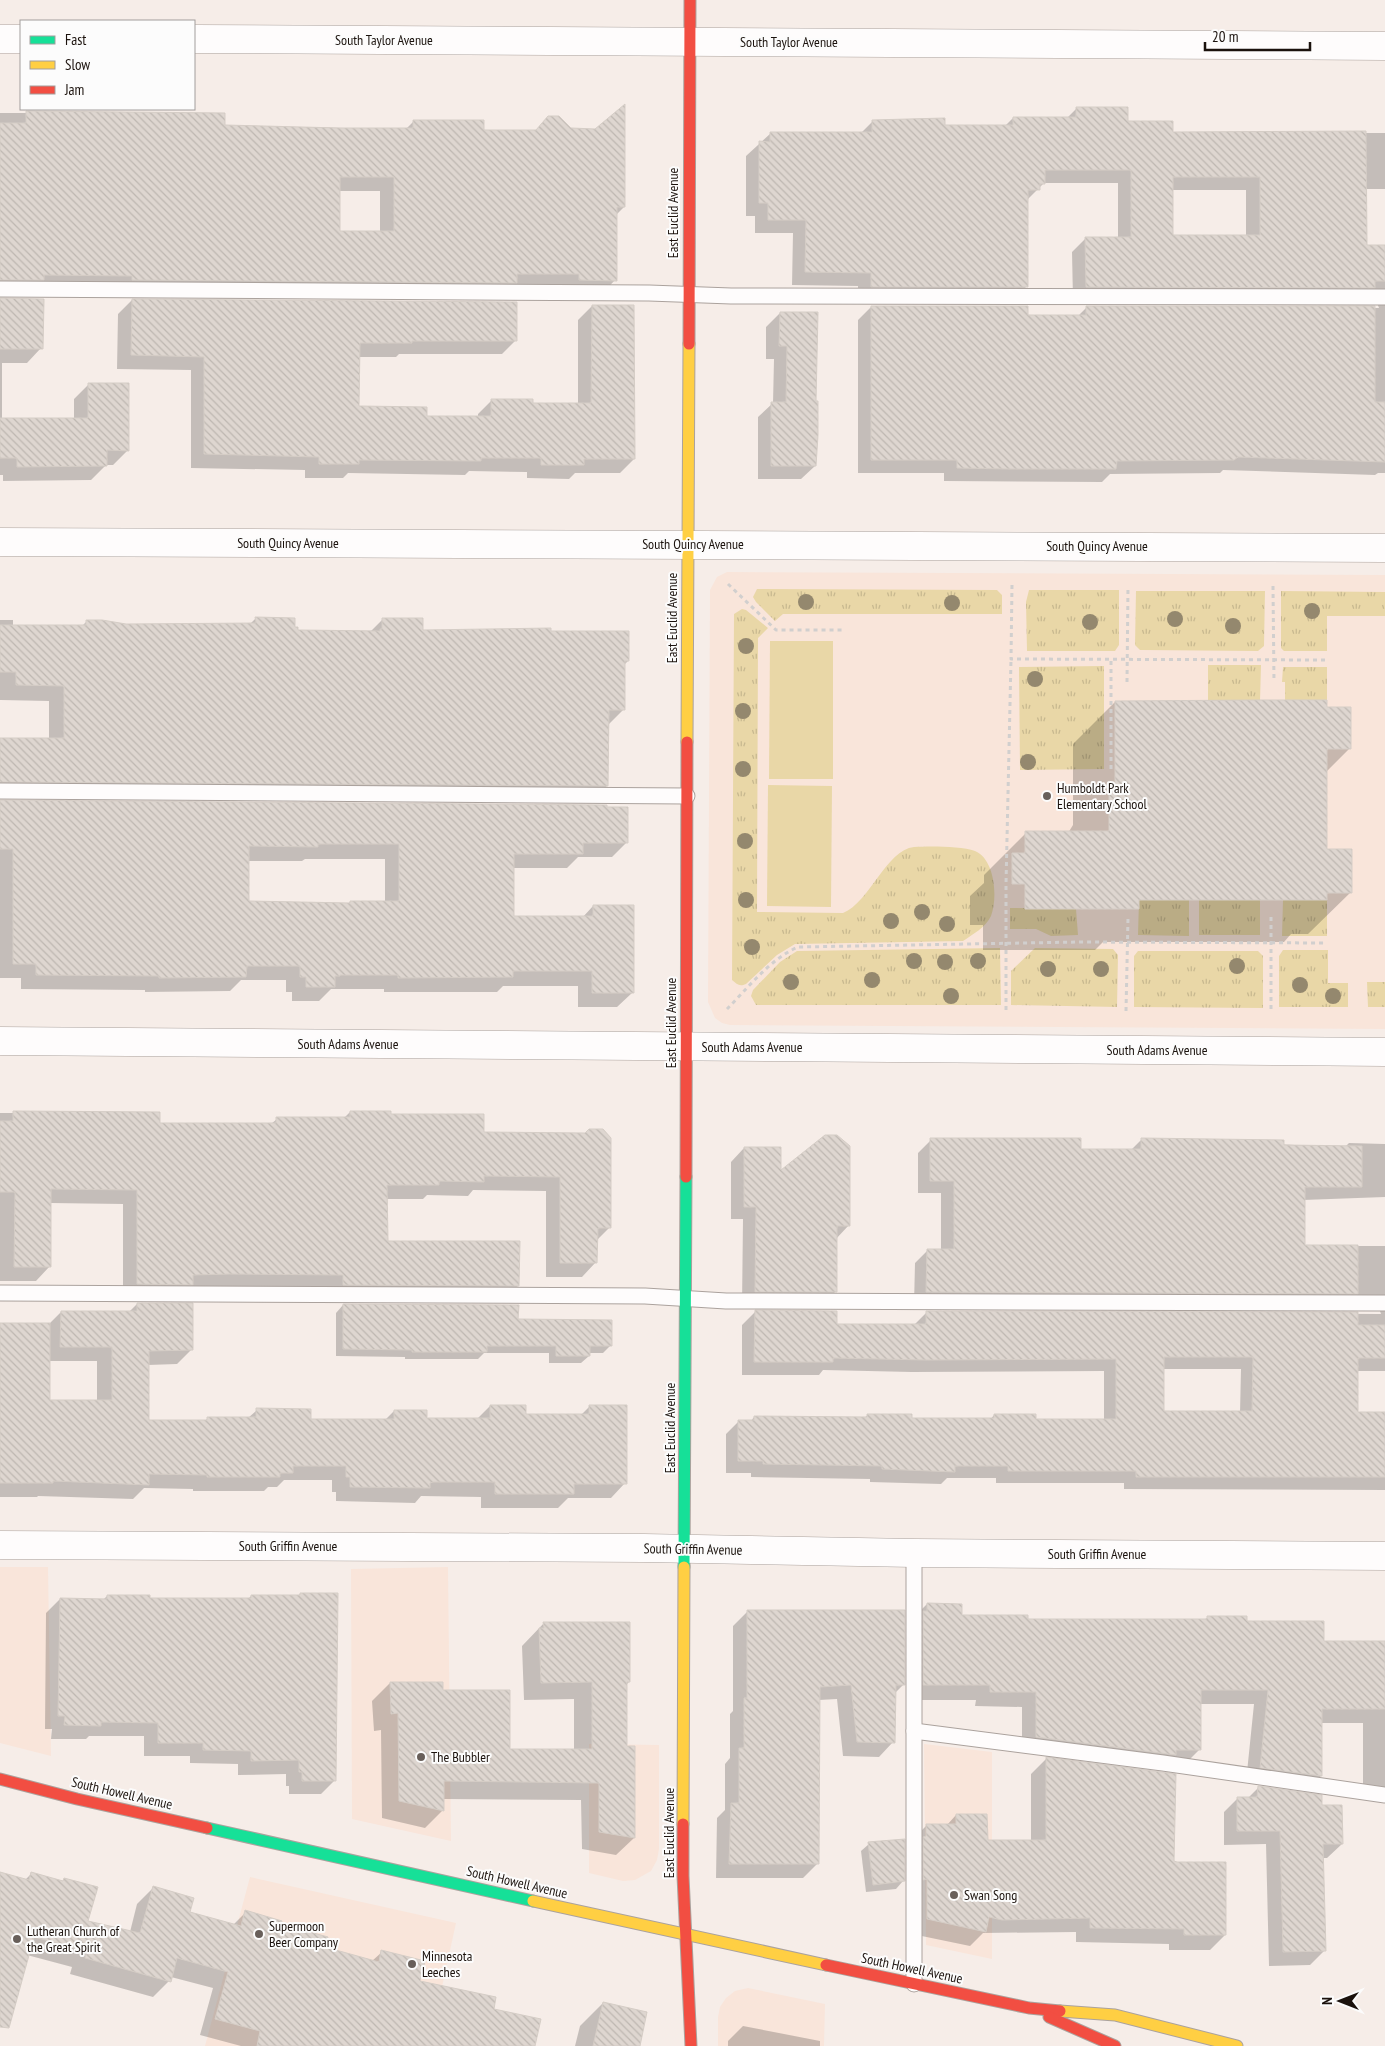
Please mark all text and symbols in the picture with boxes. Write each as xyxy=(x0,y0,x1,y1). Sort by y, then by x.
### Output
legend xyxy=(20,20,195,110)
scale bar xyxy=(1205,20,1310,52)
text: 20 m xyxy=(1212,27,1238,46)
text: Fast xyxy=(65,30,86,49)
street label: South Taylor Avenue xyxy=(335,31,433,49)
street label: South Taylor Avenue xyxy=(740,33,838,51)
text: Slow xyxy=(65,55,90,74)
text: Jam xyxy=(64,80,84,99)
street label: East Euclid Avenue xyxy=(664,167,682,258)
street label: South Quincy Avenue xyxy=(237,534,339,552)
street label: South Quincy Avenue xyxy=(642,535,744,553)
street label: South Quincy Avenue xyxy=(1046,537,1148,555)
street label: East Euclid Avenue xyxy=(663,572,681,663)
place label: Humboldt Park Elementary School xyxy=(1057,779,1147,813)
marker: Humboldt Park Elementary School xyxy=(1041,790,1053,802)
street label: East Euclid Avenue xyxy=(662,977,680,1068)
street label: South Adams Avenue xyxy=(298,1035,399,1053)
street label: South Adams Avenue xyxy=(702,1038,803,1056)
street label: South Adams Avenue xyxy=(1107,1041,1208,1059)
street label: East Euclid Avenue xyxy=(661,1382,679,1473)
street label: South Griffin Avenue xyxy=(239,1537,338,1555)
street label: South Griffin Avenue xyxy=(643,1539,743,1559)
street label: South Griffin Avenue xyxy=(1048,1545,1147,1563)
place label: The Bubbler xyxy=(431,1748,490,1766)
marker: The Bubbler xyxy=(415,1751,427,1763)
street label: South Howell Avenue xyxy=(70,1773,174,1813)
street label: East Euclid Avenue xyxy=(660,1787,678,1878)
street label: South Howell Avenue xyxy=(465,1862,569,1902)
place label: Swan Song xyxy=(964,1886,1017,1904)
marker: Swan Song xyxy=(948,1889,960,1901)
place label: Supermoon Beer Company xyxy=(269,1917,339,1951)
place label: Lutheran Church of the Great Spirit xyxy=(27,1922,120,1956)
marker: Supermoon Beer Company xyxy=(253,1928,265,1940)
marker: Lutheran Church of the Great Spirit xyxy=(11,1933,23,1945)
place label: Minnesota Leeches xyxy=(422,1947,472,1981)
street label: South Howell Avenue xyxy=(860,1948,964,1988)
marker: Minnesota Leeches xyxy=(406,1958,418,1970)
north arrow xyxy=(1315,1976,1365,2026)
text: N xyxy=(1318,1997,1336,2005)

